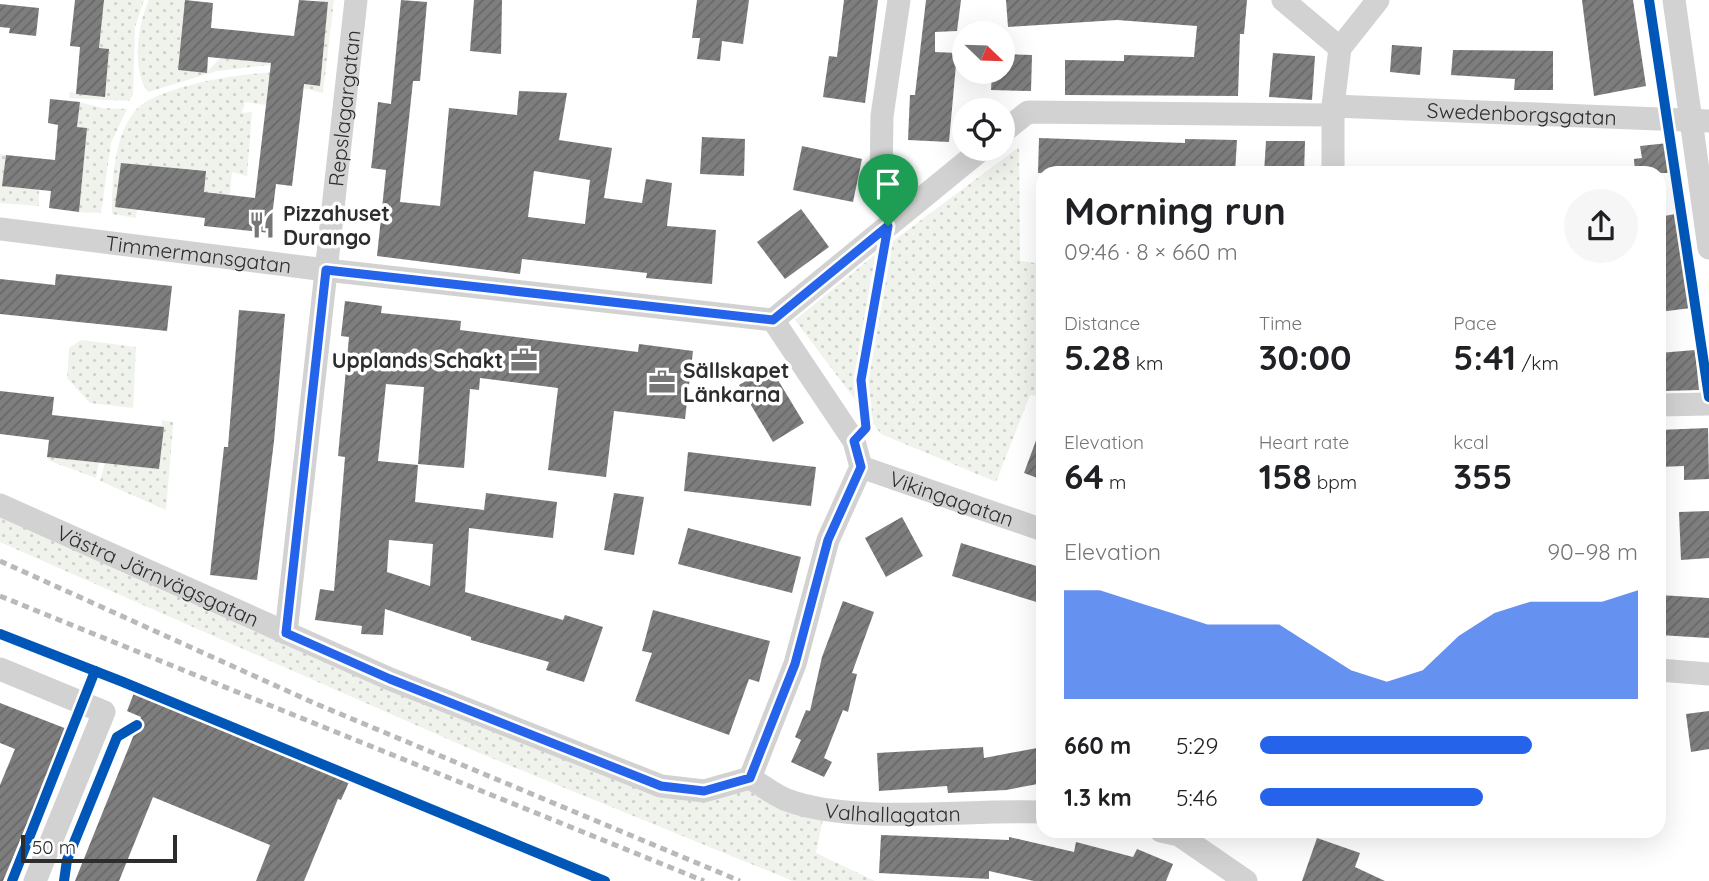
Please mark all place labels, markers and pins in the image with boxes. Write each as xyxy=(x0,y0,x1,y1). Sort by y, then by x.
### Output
pin xyxy=(858,154,918,226)
place label: Pizzahuset Durango xyxy=(283,200,390,250)
restaurant icon: Pizzahuset Durango xyxy=(247,210,277,240)
office icon: Upplands Schakt xyxy=(509,345,539,375)
place label: Upplands Schakt xyxy=(332,347,503,373)
place label: Sällskapet Länkarna xyxy=(683,357,789,407)
office icon: Sällskapet Länkarna xyxy=(647,367,677,397)

